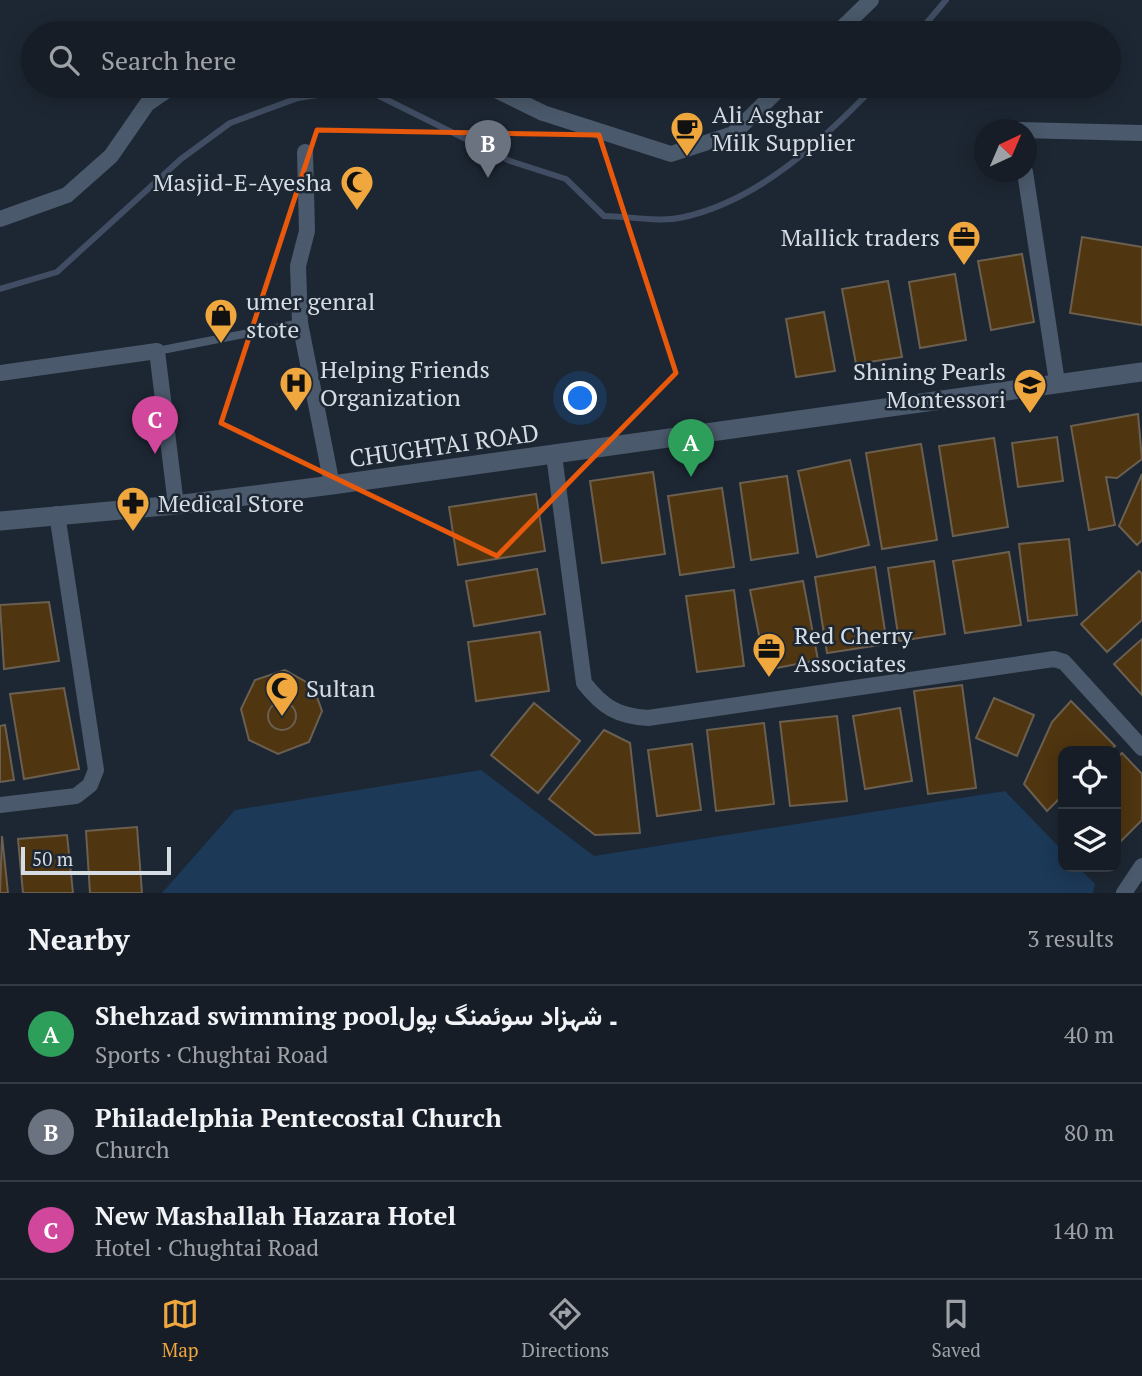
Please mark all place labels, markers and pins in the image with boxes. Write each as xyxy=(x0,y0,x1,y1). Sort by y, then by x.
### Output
place label: Ali Asghar Milk Supplier xyxy=(712,98,856,158)
cafe icon: Ali Asghar Milk Supplier xyxy=(668,109,706,158)
pin: B xyxy=(465,120,511,178)
mosque icon: Masjid-E-Ayesha xyxy=(338,163,376,212)
place label: Masjid-E-Ayesha xyxy=(153,166,332,198)
office icon: Mallick traders xyxy=(945,218,983,267)
place label: Mallick traders xyxy=(781,221,940,253)
place label: umer genral stote xyxy=(246,285,375,345)
shop icon: umer genral stote xyxy=(202,296,240,345)
place label: Helping Friends Organization xyxy=(320,353,490,413)
place label: Shining Pearls Montessori xyxy=(853,355,1006,415)
hospital icon: Helping Friends Organization xyxy=(277,364,315,413)
school or university icon: Shining Pearls Montessori xyxy=(1011,366,1049,415)
pin: C xyxy=(132,396,178,454)
pin: A xyxy=(668,419,714,477)
pharmacy icon: Medical Store xyxy=(114,484,152,533)
place label: Medical Store xyxy=(158,487,304,519)
place label: Red Cherry Associates xyxy=(794,619,914,679)
office icon: Red Cherry Associates xyxy=(750,630,788,679)
mosque icon: Sultan xyxy=(263,669,301,718)
place label: Sultan xyxy=(306,672,375,704)

